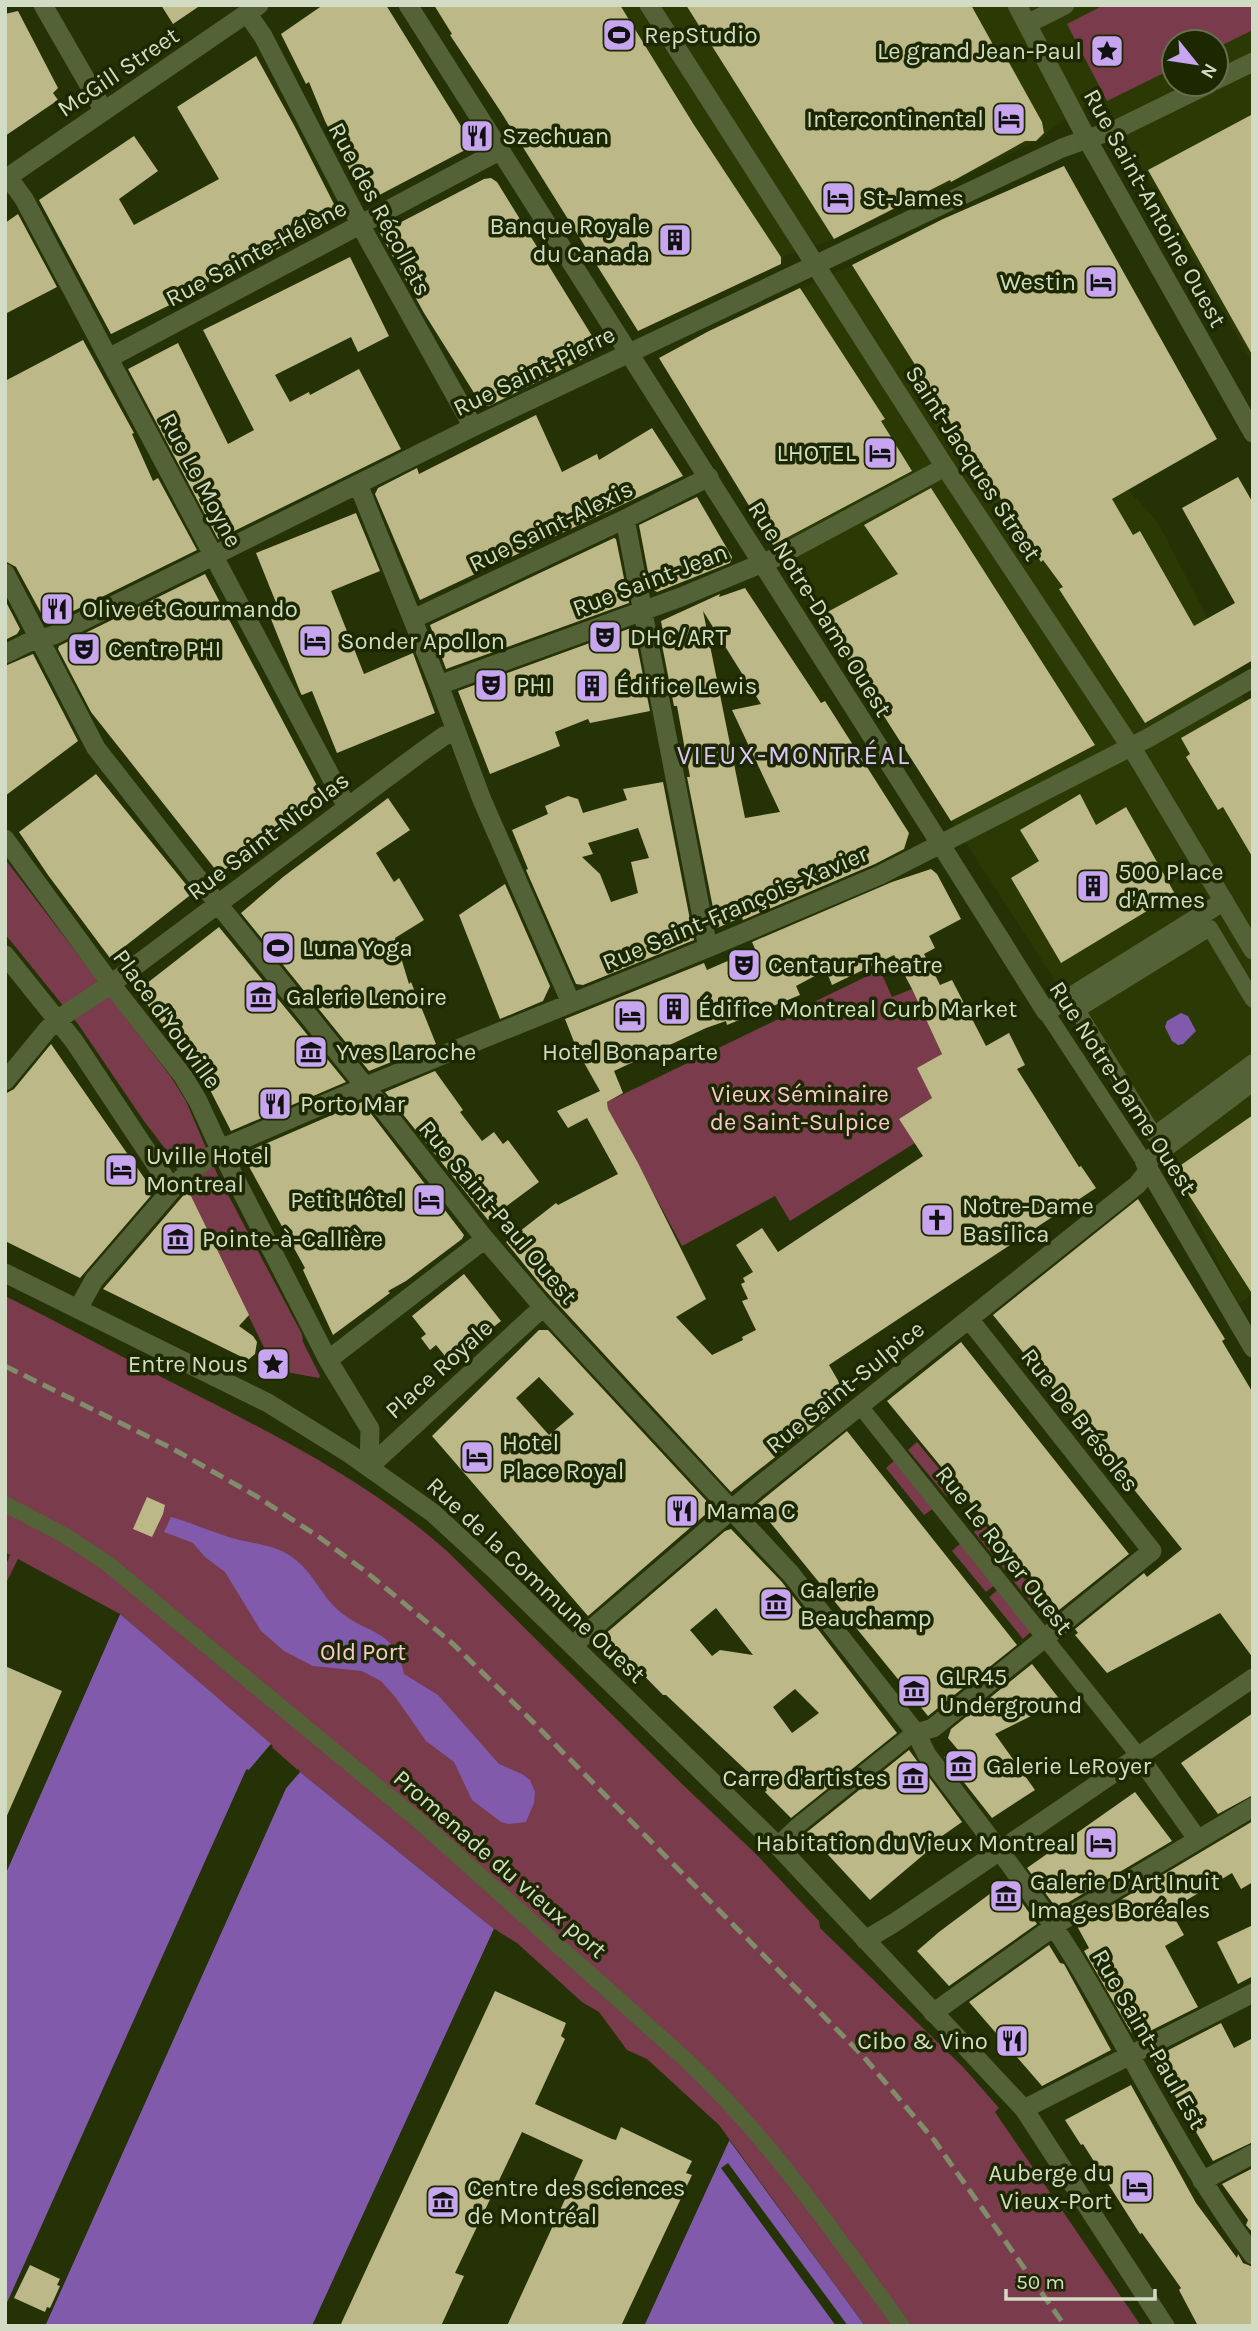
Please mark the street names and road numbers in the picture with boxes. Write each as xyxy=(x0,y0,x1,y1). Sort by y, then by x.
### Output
street label: McGill Street xyxy=(52,21,184,123)
street label: Rue Saint-Antoine Ouest xyxy=(1078,84,1232,332)
street label: Rue des Récollets xyxy=(323,118,437,300)
street label: Rue Sainte-Hélène xyxy=(161,194,351,312)
street label: Rue Saint-Pierre xyxy=(449,320,619,422)
street label: Saint-Jacques Street xyxy=(899,360,1047,566)
street label: Rue Le Moyne xyxy=(154,408,248,552)
street label: Rue Saint-Alexis xyxy=(464,474,638,578)
street label: Rue Notre-Dame Ouest xyxy=(742,496,898,722)
street label: Rue Saint-Jean xyxy=(569,538,731,622)
street label: Rue Saint-Nicolas xyxy=(181,766,355,906)
street label: Rue Saint-François-Xavier xyxy=(598,839,872,977)
street label: Place d'Youville xyxy=(107,944,227,1094)
street label: Rue Notre-Dame Ouest xyxy=(1044,976,1202,1200)
street label: Rue Saint-Paul Ouest xyxy=(413,1114,583,1310)
street label: Place Royale xyxy=(380,1313,498,1425)
street label: Rue Saint-Sulpice xyxy=(760,1315,930,1459)
street label: Rue De Brésoles xyxy=(1015,1343,1145,1497)
street label: Rue Le Royer Ouest xyxy=(929,1460,1079,1640)
street label: Rue de la Commune Ouest xyxy=(421,1471,651,1689)
street label: Promenade du vieux port xyxy=(388,1764,612,1964)
street label: Rue Saint-Paul Est xyxy=(1086,1944,1212,2134)

